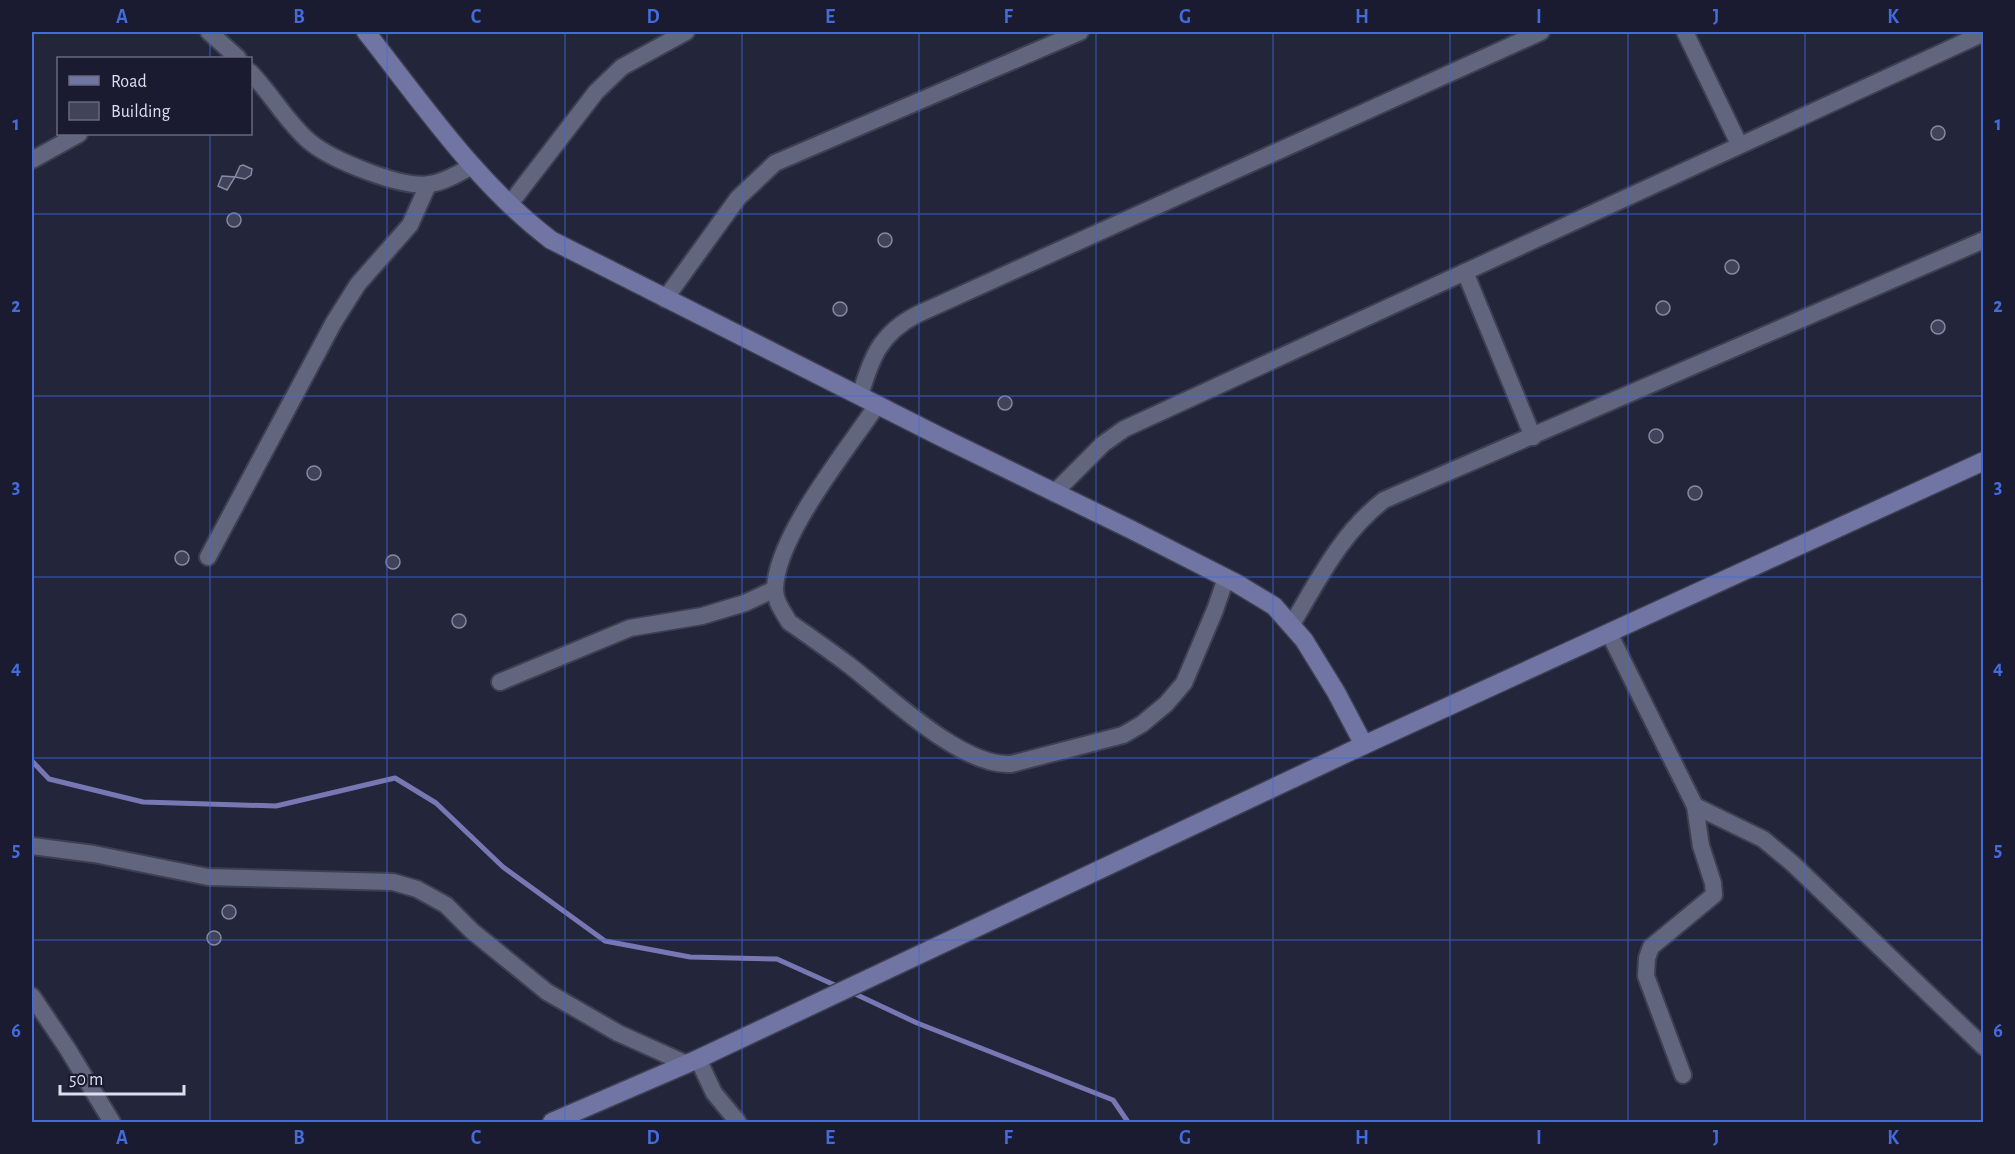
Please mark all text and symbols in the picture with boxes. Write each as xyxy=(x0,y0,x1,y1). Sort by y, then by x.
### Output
text: A xyxy=(116,7,128,27)
text: B xyxy=(293,7,305,27)
text: C xyxy=(471,7,482,27)
text: D xyxy=(646,7,660,27)
text: E xyxy=(825,7,835,27)
text: F xyxy=(1003,7,1013,27)
text: G xyxy=(1179,7,1191,27)
text: H xyxy=(1355,7,1369,27)
text: I xyxy=(1536,7,1542,27)
text: J xyxy=(1713,7,1719,27)
text: K xyxy=(1887,7,1899,27)
legend xyxy=(57,57,252,135)
text: Road xyxy=(111,73,147,91)
text: Building xyxy=(111,103,171,121)
text: 1 xyxy=(12,114,20,134)
text: 1 xyxy=(1994,114,2002,134)
text: 2 xyxy=(11,296,21,316)
text: 2 xyxy=(1993,296,2003,316)
text: 3 xyxy=(12,477,20,497)
text: 3 xyxy=(1994,477,2002,497)
text: 4 xyxy=(11,658,21,678)
text: 4 xyxy=(1993,658,2003,678)
text: 5 xyxy=(12,840,20,860)
text: 5 xyxy=(1994,840,2002,860)
text: 6 xyxy=(11,1021,21,1041)
text: 6 xyxy=(1993,1021,2003,1041)
scale bar xyxy=(60,1058,184,1096)
text: 50 m xyxy=(69,1071,103,1089)
text: A xyxy=(116,1128,128,1148)
text: B xyxy=(293,1128,305,1148)
text: C xyxy=(471,1128,482,1148)
text: D xyxy=(646,1128,660,1148)
text: E xyxy=(825,1128,835,1148)
text: F xyxy=(1003,1128,1013,1148)
text: G xyxy=(1179,1128,1191,1148)
text: H xyxy=(1355,1128,1369,1148)
text: I xyxy=(1536,1128,1542,1148)
text: J xyxy=(1713,1128,1719,1148)
text: K xyxy=(1887,1128,1899,1148)

